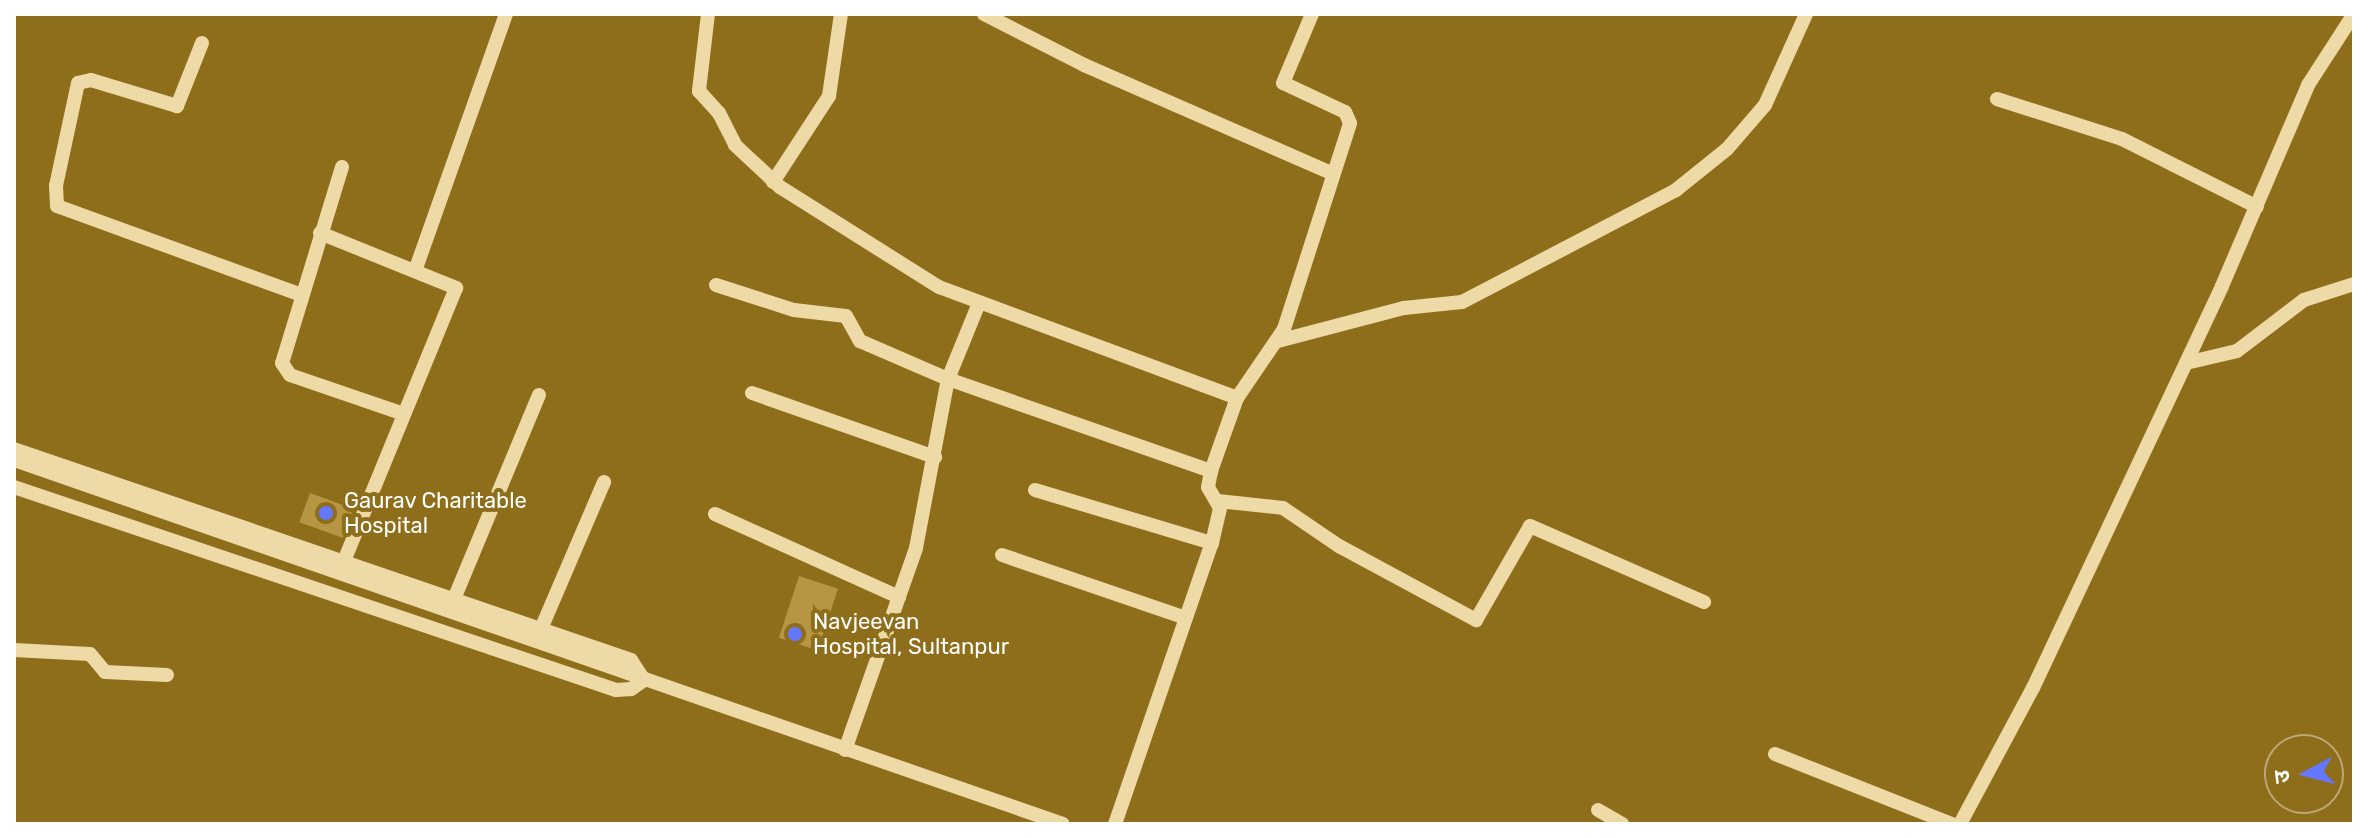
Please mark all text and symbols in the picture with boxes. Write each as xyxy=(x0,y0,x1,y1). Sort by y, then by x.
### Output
place label: Gaurav Charitable Hospital xyxy=(344,487,527,538)
marker: Gaurav Charitable Hospital xyxy=(315,502,337,524)
place label: Navjeevan Hospital, Sultanpur xyxy=(813,608,1009,660)
marker: Navjeevan Hospital, Sultanpur xyxy=(784,623,806,645)
north arrow xyxy=(2264,734,2344,814)
text: उ xyxy=(2267,769,2296,785)

